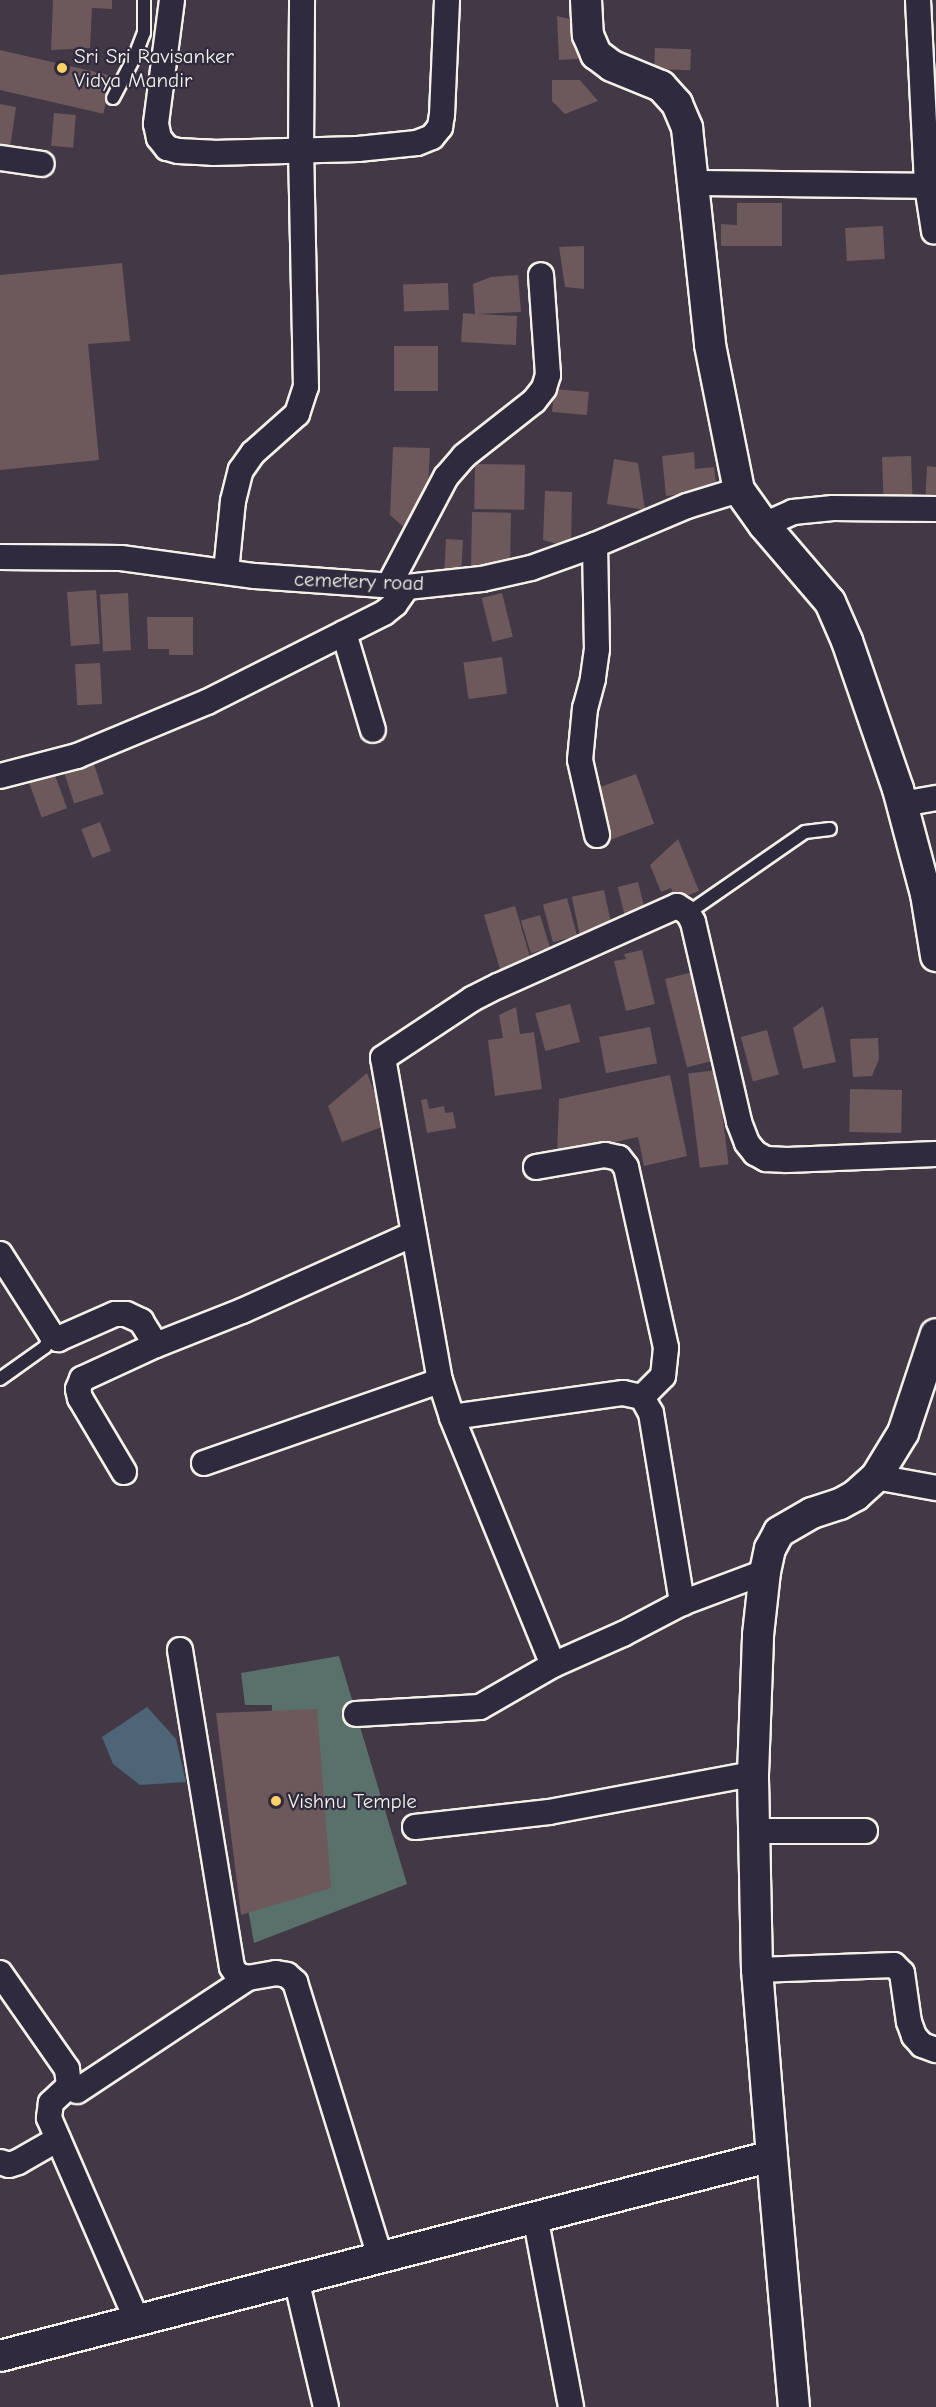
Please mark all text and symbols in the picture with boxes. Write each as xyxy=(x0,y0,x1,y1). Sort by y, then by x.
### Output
place label: Sri Sri Ravisanker Vidya Mandir xyxy=(74,43,234,93)
marker: Sri Sri Ravisanker Vidya Mandir xyxy=(55,61,69,75)
street label: cemetery road xyxy=(293,566,425,596)
place label: Vishnu Temple xyxy=(288,1788,417,1814)
marker: Vishnu Temple xyxy=(269,1794,283,1808)

